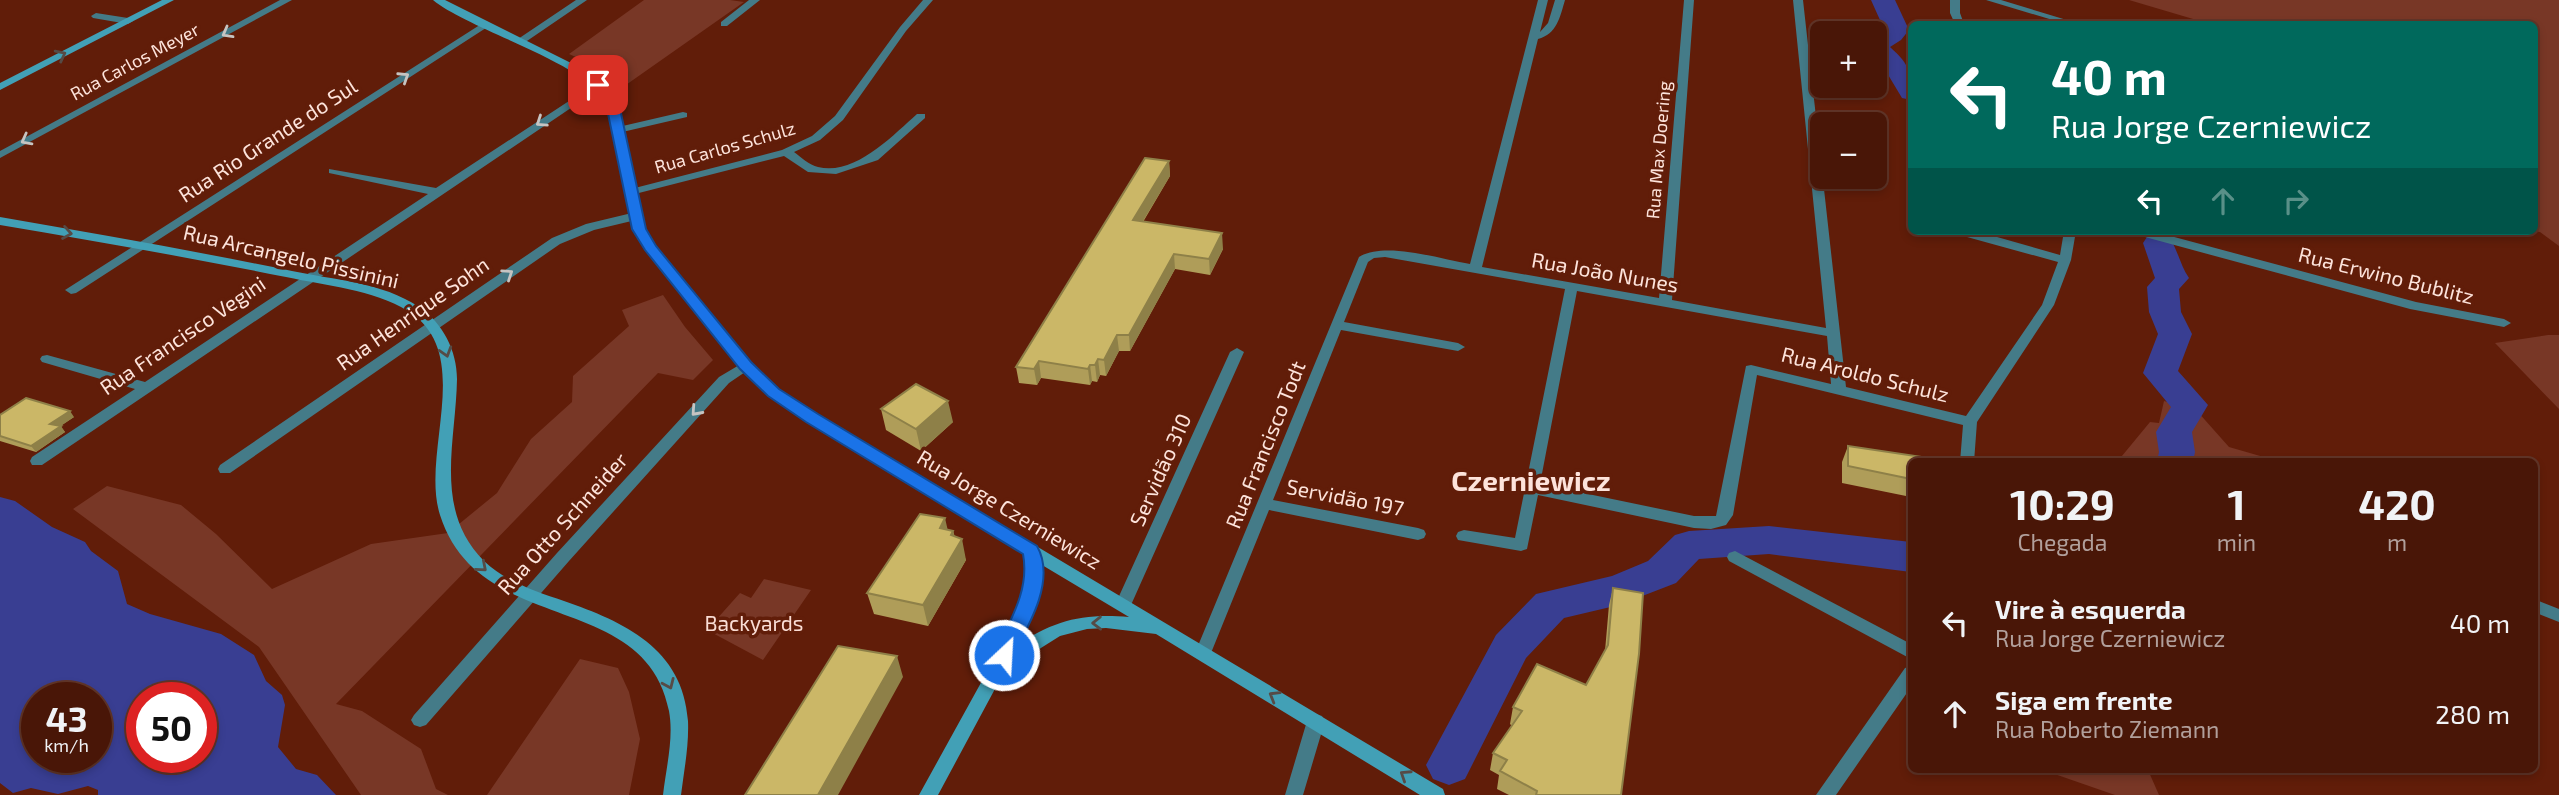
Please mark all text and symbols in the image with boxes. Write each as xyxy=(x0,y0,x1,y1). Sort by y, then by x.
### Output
street label: Rua Carlos Meyer xyxy=(66,18,203,104)
map controls xyxy=(1810,21,1887,189)
button: + xyxy=(1810,21,1887,98)
one-way arrow xyxy=(222,24,234,38)
text: 40 m xyxy=(2051,46,2167,105)
icon: left xyxy=(1936,49,2027,140)
one-way arrow xyxy=(54,50,66,64)
pin xyxy=(568,55,628,115)
icon: arrive xyxy=(579,66,617,104)
street label: Rua Rio Grande do Sul xyxy=(173,72,362,207)
one-way arrow xyxy=(396,72,409,85)
street label: Rua Max Doering xyxy=(1641,80,1675,220)
text: Rua Jorge Czerniewicz xyxy=(2051,106,2371,144)
button: − xyxy=(1810,112,1887,189)
one-way arrow xyxy=(536,114,549,127)
street label: Rua Carlos Schulz xyxy=(652,116,798,178)
one-way arrow xyxy=(21,132,34,146)
icon: left xyxy=(2131,182,2169,220)
icon: ahead xyxy=(2204,182,2242,220)
icon: right xyxy=(2277,182,2315,220)
street label: Rua Arcangelo Pissinini xyxy=(181,219,402,293)
one-way arrow xyxy=(61,225,73,240)
street label: Rua Erwino Bublitz xyxy=(2296,241,2477,308)
street label: Rua João Nunes xyxy=(1530,246,1681,297)
street label: Rua Henrique Sohn xyxy=(331,251,493,375)
street label: Rua Francisco Vegini xyxy=(95,270,270,399)
one-way arrow xyxy=(500,270,513,282)
street label: Rua Aroldo Schulz xyxy=(1779,341,1952,406)
one-way arrow xyxy=(437,346,452,358)
street label: Rua Francisco Todt xyxy=(1220,357,1310,532)
one-way arrow xyxy=(691,403,704,416)
street label: Servidão 310 xyxy=(1124,409,1196,530)
street label: Rua Jorge Czerniewicz xyxy=(913,444,1106,574)
street label: Rua Otto Schneider xyxy=(492,446,633,599)
district label: Czerniewicz xyxy=(1451,463,1611,497)
street label: Servidão 197 xyxy=(1284,473,1406,520)
text: 10:29 xyxy=(2010,478,2115,528)
text: 1 xyxy=(2227,478,2246,528)
text: 420 xyxy=(2358,478,2436,528)
text: Chegada xyxy=(2017,528,2107,556)
text: min xyxy=(2217,528,2256,556)
text: m xyxy=(2387,528,2407,556)
one-way arrow xyxy=(474,559,487,571)
text: Vire à esquerda xyxy=(1995,593,2186,624)
icon: left xyxy=(1936,604,1974,642)
text: 40 m xyxy=(2450,607,2510,638)
park label: Backyards xyxy=(705,610,803,635)
one-way arrow xyxy=(1091,615,1102,631)
position arrow xyxy=(967,618,1041,692)
text: Rua Jorge Czerniewicz xyxy=(1995,624,2225,652)
one-way arrow xyxy=(661,677,675,689)
speed limit sign: 50 xyxy=(126,682,217,773)
text: Siga em frente xyxy=(1995,684,2173,715)
one-way arrow xyxy=(1269,691,1282,704)
icon: ahead xyxy=(1936,695,1974,733)
text: 43 xyxy=(45,697,88,739)
text: 280 m xyxy=(2435,698,2510,729)
text: Rua Roberto Ziemann xyxy=(1995,715,2219,743)
text: km/h xyxy=(44,734,89,756)
one-way arrow xyxy=(1400,771,1413,784)

